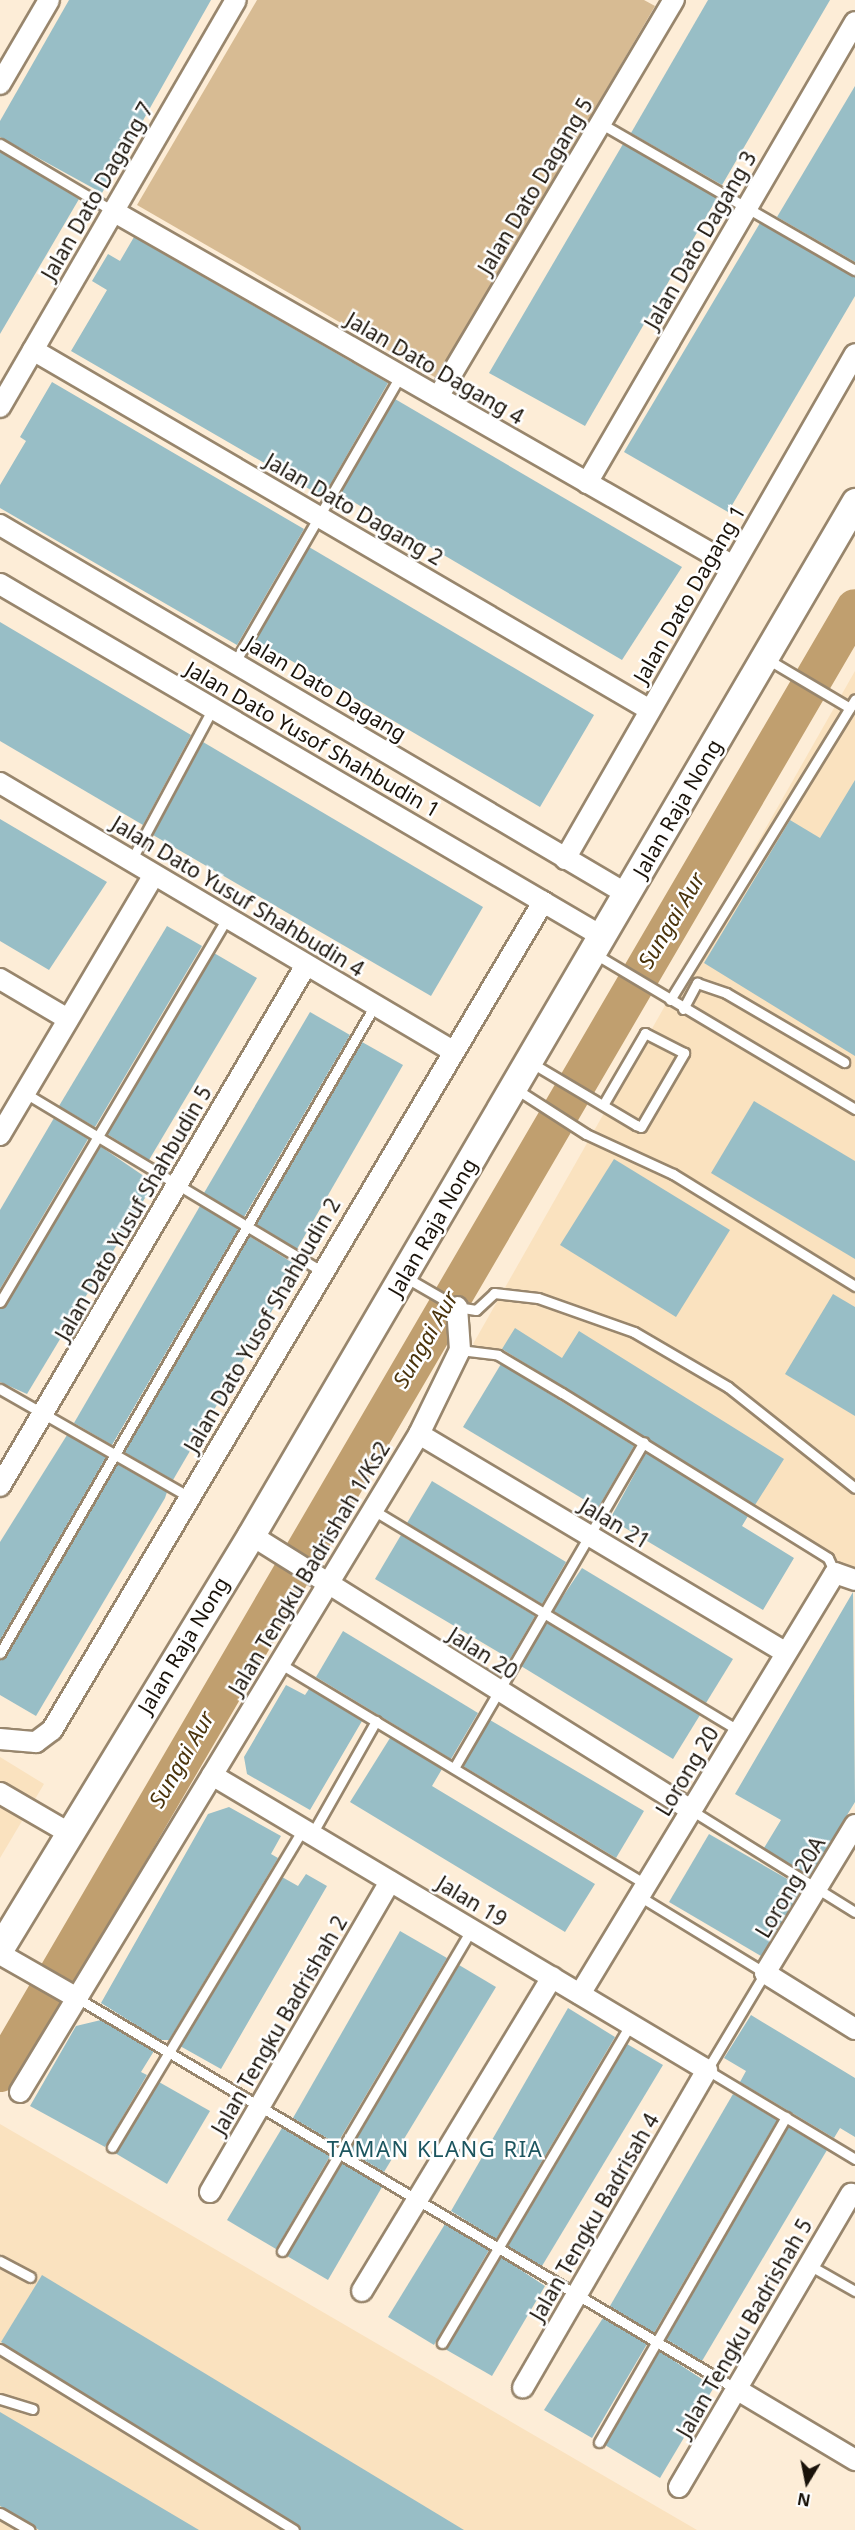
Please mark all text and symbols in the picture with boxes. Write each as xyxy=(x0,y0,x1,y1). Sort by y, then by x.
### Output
street label: Jalan Dato Dagang 5 xyxy=(472,93,598,279)
street label: Jalan Dato Dagang 7 xyxy=(36,98,158,284)
street label: Jalan Dato Dagang 3 xyxy=(639,147,761,333)
street label: Jalan Dato Dagang 4 xyxy=(342,307,528,429)
street label: Jalan Dato Dagang 2 xyxy=(261,448,447,570)
street label: Jalan Dato Dagang 1 xyxy=(628,501,750,687)
street label: Jalan Dato Dagang xyxy=(241,630,411,746)
street label: Jalan Dato Yusof Shahbudin 1 xyxy=(181,656,445,822)
street label: Jalan Raja Nong xyxy=(627,734,727,882)
street label: Jalan Dato Yusuf Shahbudin 4 xyxy=(107,811,369,981)
water label: Sungai Aur xyxy=(632,867,710,973)
street label: Jalan Dato Yusuf Shahbudin 5 xyxy=(50,1081,216,1345)
street label: Jalan Raja Nong xyxy=(382,1153,482,1301)
street label: Jalan Dato Yusof Shahbudin 2 xyxy=(179,1193,345,1457)
water label: Sungai Aur xyxy=(387,1286,463,1392)
street label: Jalan Tengku Badrishah 1/Ks2 xyxy=(223,1437,395,1699)
street label: Jalan 21 xyxy=(575,1492,655,1554)
street label: Jalan Raja Nong xyxy=(132,1572,234,1718)
street label: Jalan 20 xyxy=(444,1622,522,1684)
water label: Sungai Aur xyxy=(143,1706,219,1812)
street label: Lorong 20 xyxy=(650,1722,724,1820)
street label: Lorong 20A xyxy=(750,1832,830,1942)
street label: Jalan 19 xyxy=(432,1870,512,1932)
street label: Jalan Tengku Badrishah 2 xyxy=(206,1911,352,2139)
street label: Jalan Tengku Badrisah 4 xyxy=(524,2109,664,2325)
district label: TAMAN KLANG RIA xyxy=(327,2136,543,2162)
street label: Jalan Tengku Badrishah 5 xyxy=(671,2214,817,2442)
north arrow xyxy=(777,2452,837,2512)
text: N xyxy=(796,2488,812,2512)

